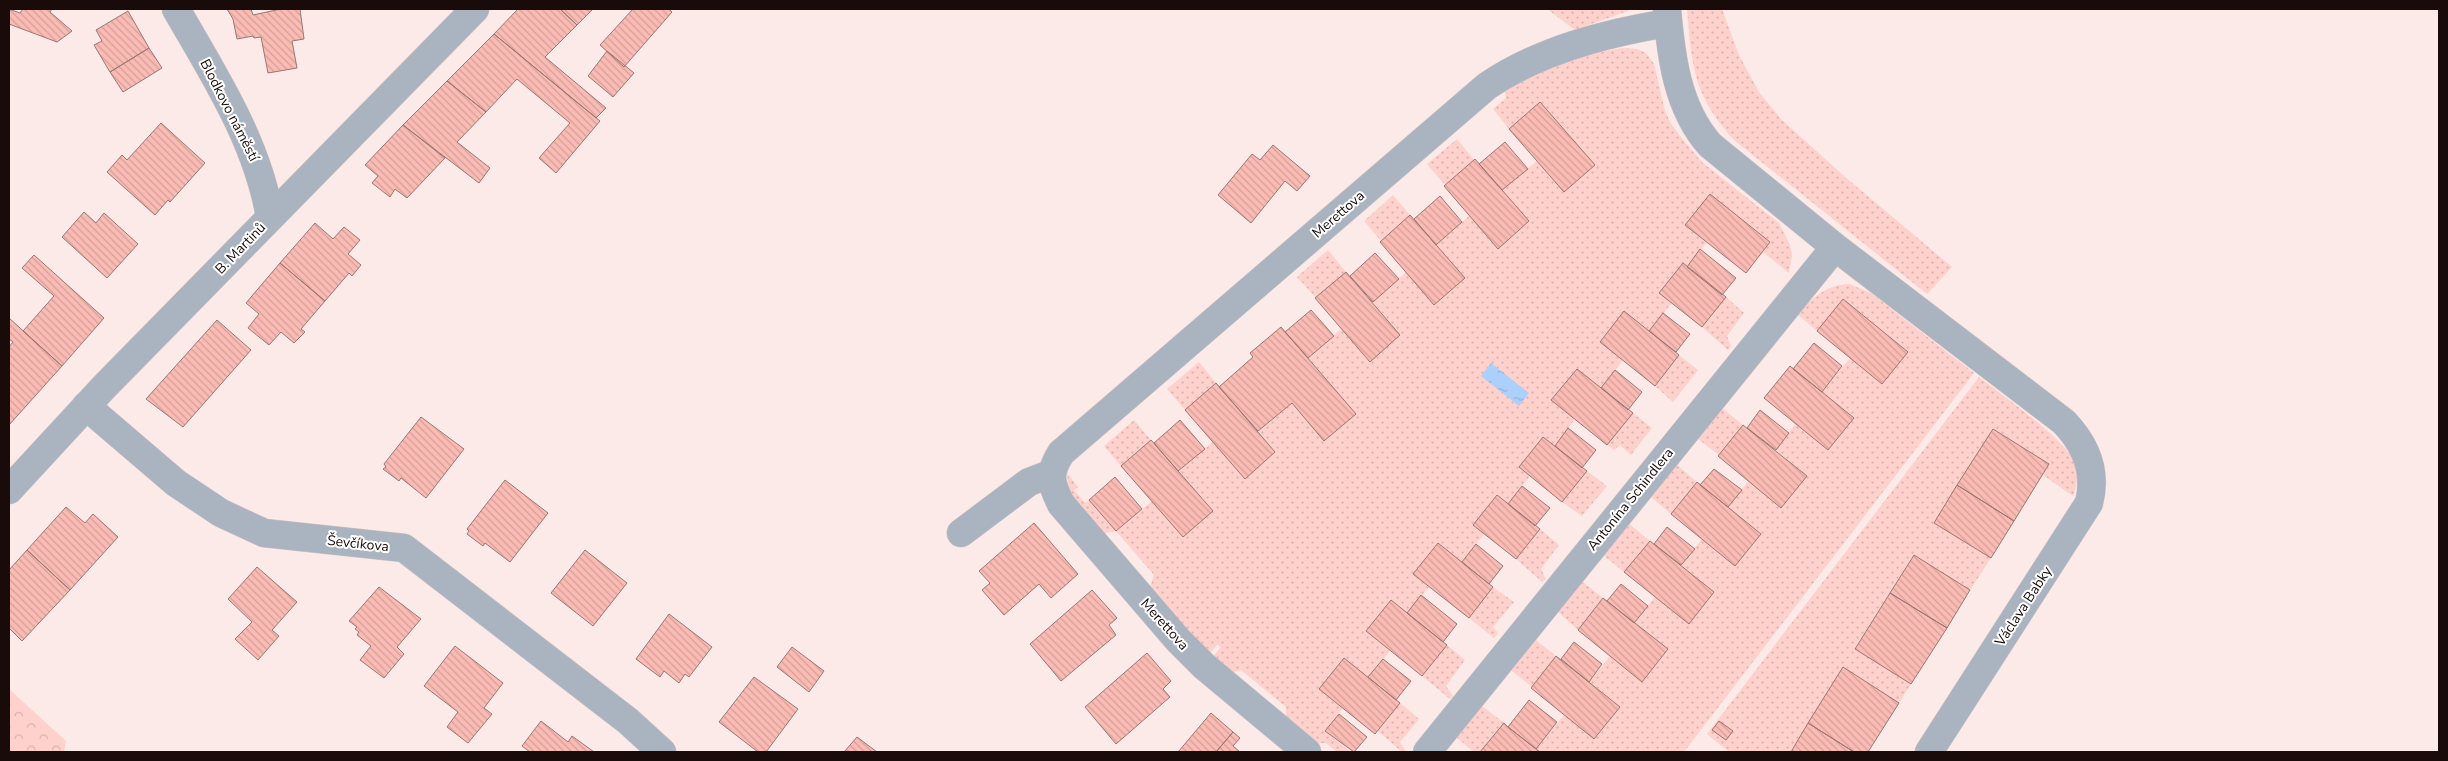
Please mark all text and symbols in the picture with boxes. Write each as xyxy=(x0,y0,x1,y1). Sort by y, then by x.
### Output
street label: Blodkovo náměstí xyxy=(196,56,264,165)
street label: Merettova xyxy=(1308,186,1369,242)
street label: B. Martinů xyxy=(211,218,270,278)
street label: Antonína Schindlera xyxy=(1583,444,1678,555)
street label: Ševčíkova xyxy=(326,531,390,556)
street label: Václava Babky xyxy=(1990,562,2057,651)
street label: Merettova xyxy=(1136,594,1193,654)

